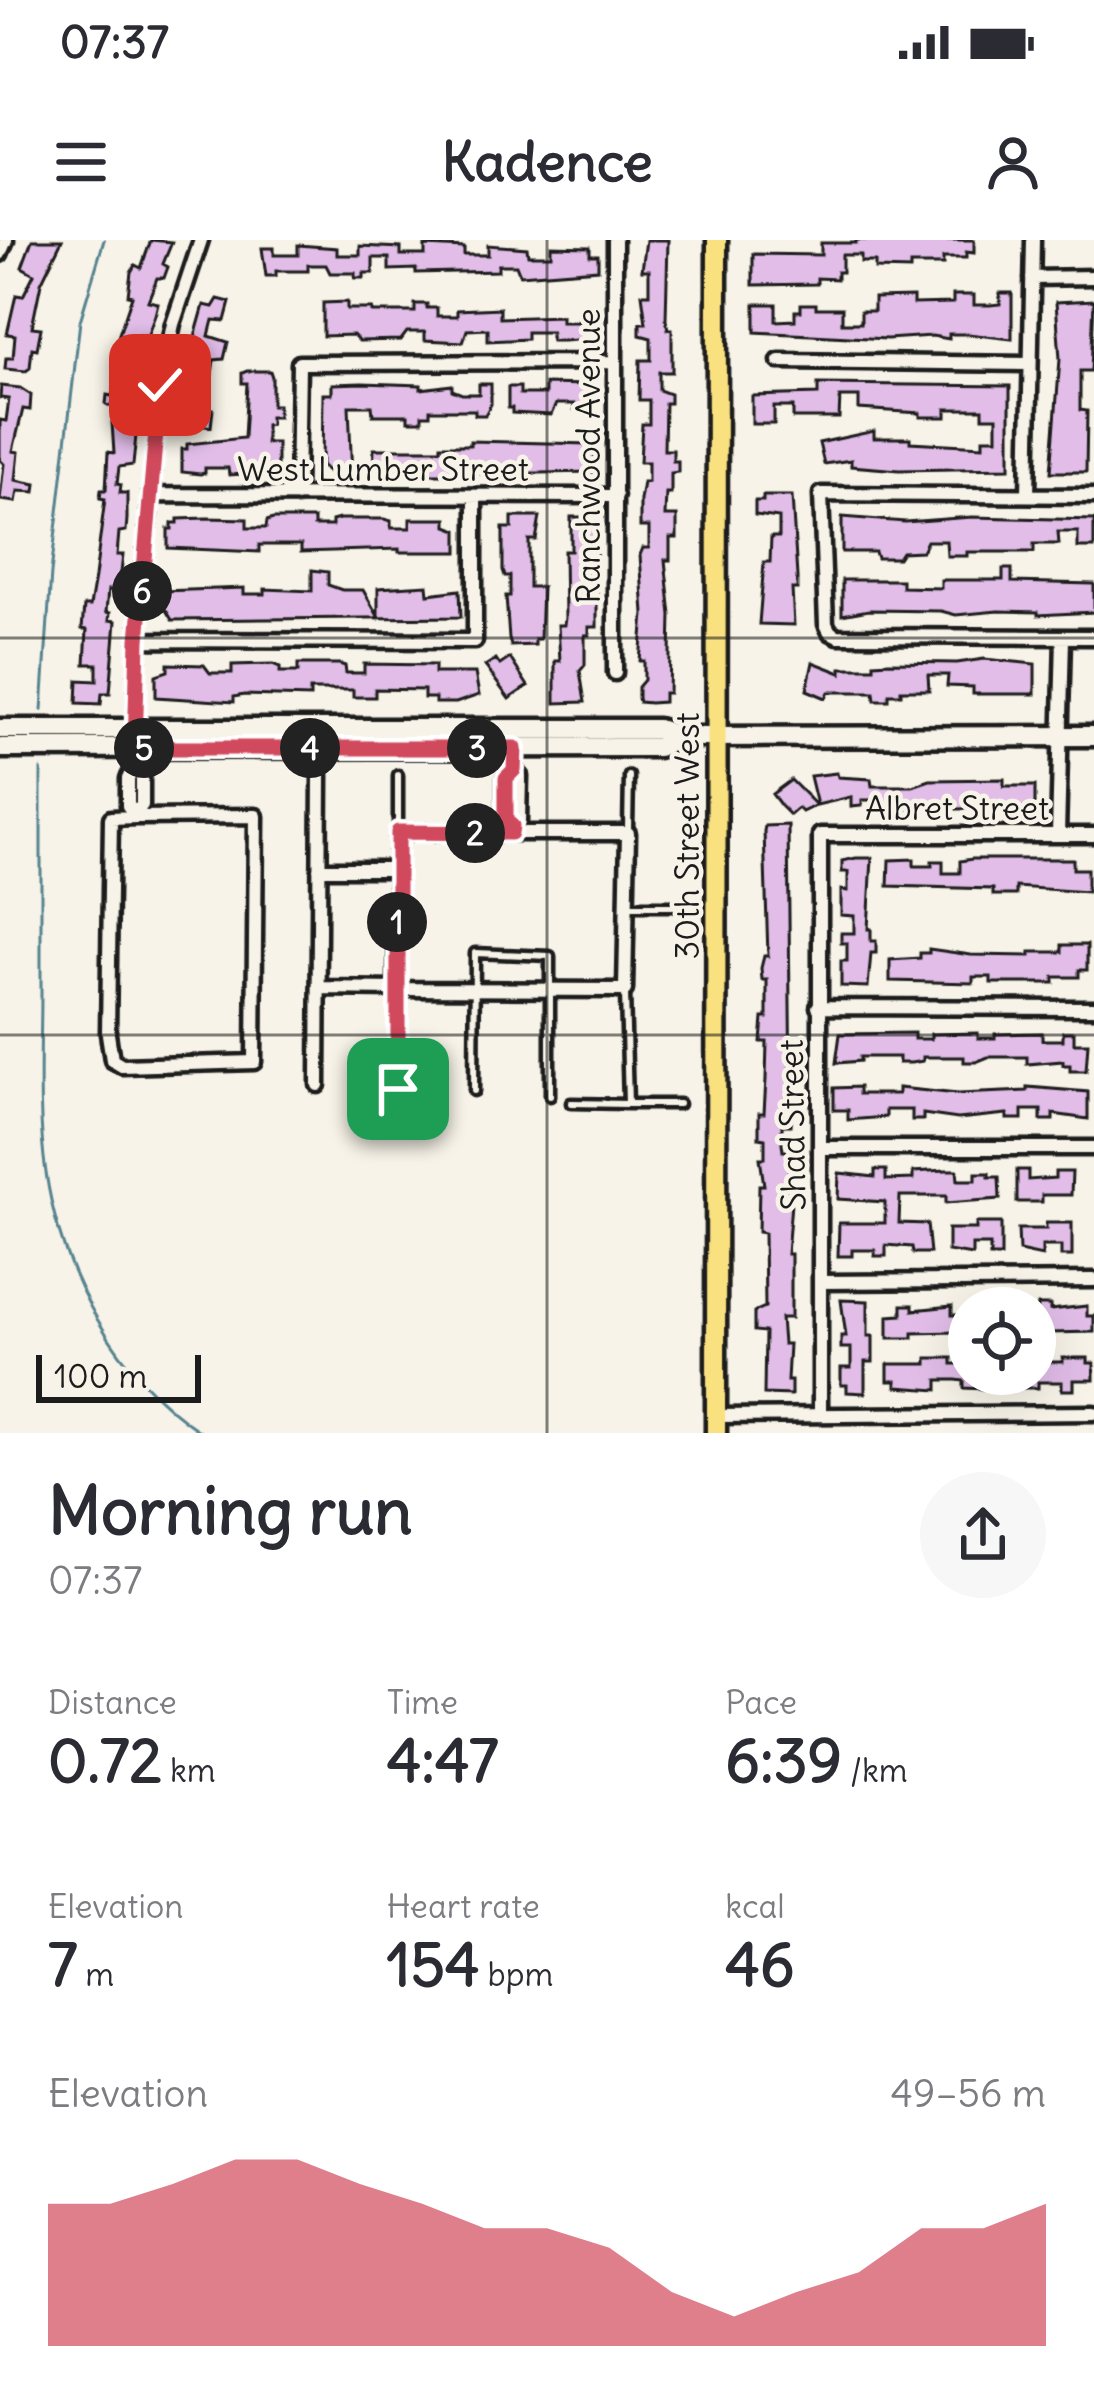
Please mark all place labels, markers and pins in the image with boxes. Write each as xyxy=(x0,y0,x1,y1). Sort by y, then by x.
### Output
pin xyxy=(109,334,211,436)
pin: 6 xyxy=(112,561,172,621)
pin: 5 xyxy=(114,718,174,778)
pin: 4 xyxy=(280,718,340,778)
pin: 3 xyxy=(447,718,507,778)
pin: 2 xyxy=(445,803,505,863)
pin: 1 xyxy=(367,892,427,952)
pin xyxy=(347,1038,449,1140)

